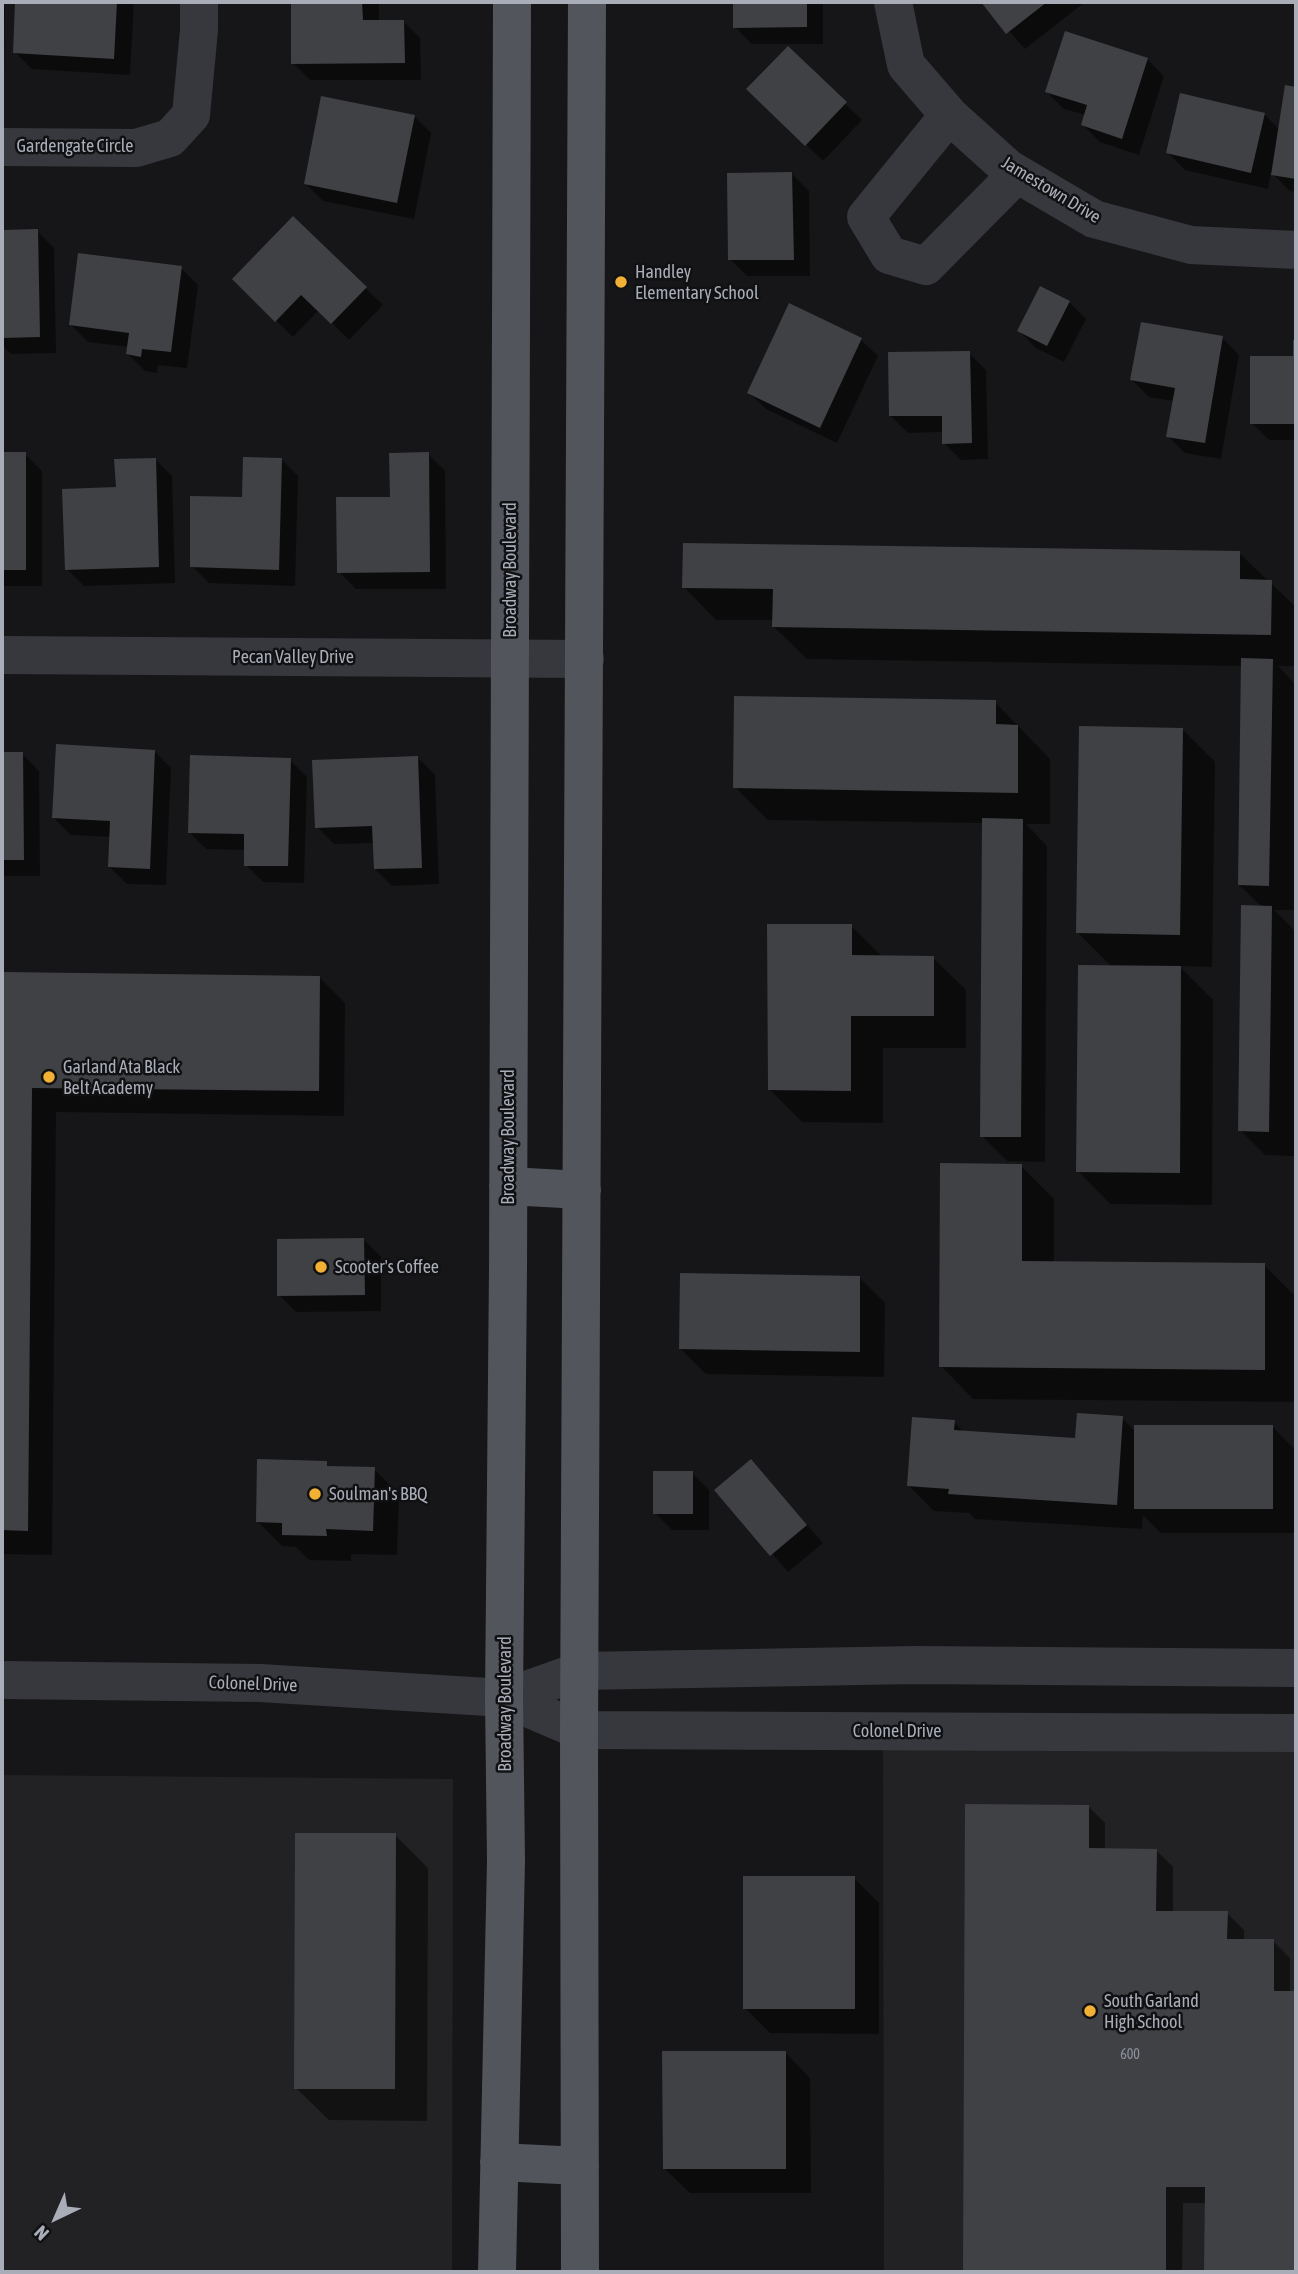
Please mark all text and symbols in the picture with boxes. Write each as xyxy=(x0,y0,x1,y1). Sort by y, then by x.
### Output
street label: Gardengate Circle xyxy=(16,135,134,157)
street label: Jamestown Drive xyxy=(998,152,1104,228)
place label: Handley Elementary School xyxy=(635,261,759,304)
marker: Handley Elementary School xyxy=(613,274,629,290)
street label: Broadway Boulevard xyxy=(499,502,521,638)
street label: Pecan Valley Drive xyxy=(232,646,354,668)
place label: Garland Ata Black Belt Academy xyxy=(63,1056,180,1098)
marker: Garland Ata Black Belt Academy xyxy=(41,1069,57,1085)
street label: Broadway Boulevard xyxy=(497,1069,519,1205)
place label: Scooter's Coffee xyxy=(335,1256,439,1278)
marker: Scooter's Coffee xyxy=(313,1259,329,1275)
place label: Soulman's BBQ xyxy=(329,1483,428,1505)
marker: Soulman's BBQ xyxy=(307,1486,323,1502)
street label: Broadway Boulevard xyxy=(494,1636,516,1772)
street label: Colonel Drive xyxy=(208,1672,298,1696)
street label: Colonel Drive xyxy=(853,1720,941,1742)
place label: South Garland High School xyxy=(1104,1990,1199,2032)
marker: South Garland High School xyxy=(1082,2003,1098,2019)
house number: 600 xyxy=(1120,2047,1140,2063)
north arrow xyxy=(21,2183,91,2253)
text: N xyxy=(30,2221,53,2245)

